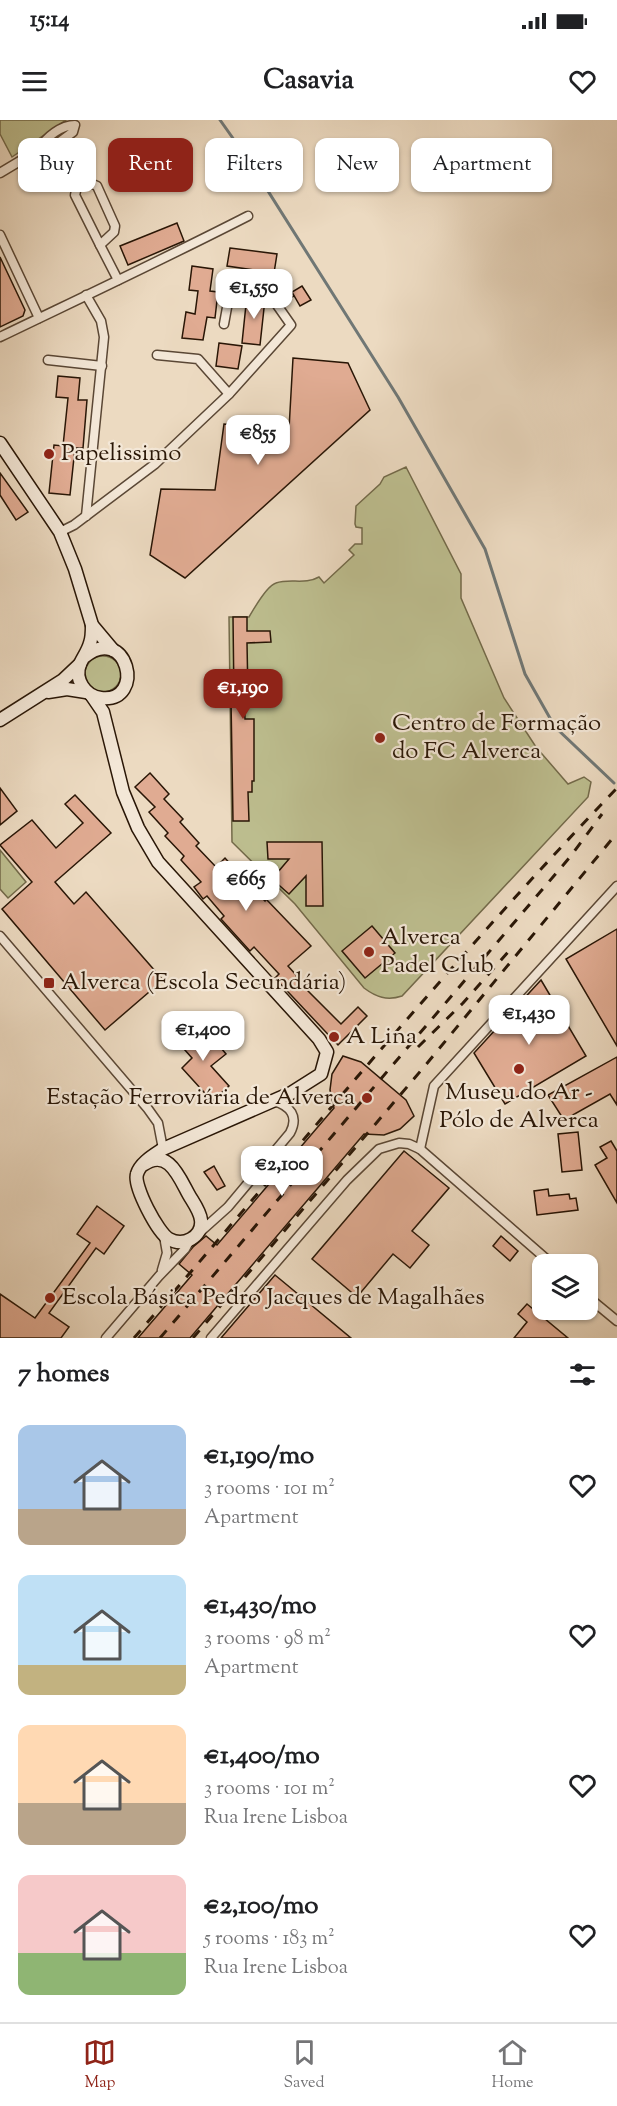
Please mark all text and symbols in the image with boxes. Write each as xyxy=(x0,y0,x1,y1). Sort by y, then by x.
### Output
text: 15:14 xyxy=(30,5,69,37)
text: Casavia xyxy=(263,62,354,101)
icon: menu xyxy=(18,65,51,98)
icon: heart xyxy=(566,65,599,98)
chip: Buy xyxy=(18,138,96,192)
chip: Rent xyxy=(108,138,193,192)
chip: Filters xyxy=(205,138,303,192)
chip: New xyxy=(315,138,399,192)
chip: Apartment xyxy=(411,138,552,192)
pin: €1,550 xyxy=(205,269,303,320)
text: €1,550 xyxy=(230,274,278,303)
pin: €855 xyxy=(222,415,294,466)
text: €855 xyxy=(240,420,276,449)
place label: Papelissimo xyxy=(61,437,181,471)
marker: Papelissimo xyxy=(42,447,56,461)
pin: €1,190 xyxy=(194,669,292,720)
text: €1,190 xyxy=(218,674,268,703)
place label: Centro de Formação do FC Alverca xyxy=(392,707,601,769)
marker: Centro de Formação do FC Alverca xyxy=(373,731,387,745)
pin: €665 xyxy=(210,861,282,912)
text: €665 xyxy=(227,866,266,895)
place label: Alverca Padel Club xyxy=(381,921,494,983)
marker: Alverca Padel Club xyxy=(362,945,376,959)
place label: Alverca (Escola Secundária) xyxy=(61,966,346,1000)
marker: Alverca (Escola Secundária) xyxy=(42,976,56,990)
pin: €1,430 xyxy=(480,995,578,1046)
text: €1,430 xyxy=(503,1000,555,1029)
pin: €1,400 xyxy=(154,1011,252,1062)
text: €1,400 xyxy=(175,1016,231,1045)
place label: A Lina xyxy=(346,1020,417,1054)
marker: A Lina xyxy=(327,1030,341,1044)
marker: Museu do Ar - Pólo de Alverca xyxy=(512,1062,526,1076)
place label: Museu do Ar - Pólo de Alverca xyxy=(439,1076,599,1138)
place label: Estação Ferroviária de Alverca xyxy=(46,1081,355,1115)
marker: Estação Ferroviária de Alverca xyxy=(360,1091,374,1105)
pin: €2,100 xyxy=(233,1146,331,1197)
text: €2,100 xyxy=(255,1151,309,1180)
map controls xyxy=(532,1254,598,1320)
button: layers xyxy=(532,1254,598,1320)
place label: Escola Básica Pedro Jacques de Magalhães xyxy=(62,1281,485,1315)
marker: Escola Básica Pedro Jacques de Magalhães xyxy=(43,1291,57,1305)
text: 7 homes xyxy=(18,1356,109,1393)
icon: filters xyxy=(566,1358,599,1391)
text: €1,190/mo xyxy=(204,1438,314,1475)
icon: home xyxy=(66,1449,138,1521)
icon: heart xyxy=(566,1469,599,1502)
text: 3 rooms · 101 m² xyxy=(204,1475,335,1504)
text: Apartment xyxy=(204,1504,299,1533)
text: €1,430/mo xyxy=(204,1588,316,1625)
icon: home xyxy=(66,1599,138,1671)
icon: heart xyxy=(566,1619,599,1652)
text: 3 rooms · 98 m² xyxy=(204,1625,331,1654)
text: Apartment xyxy=(204,1654,299,1683)
text: €1,400/mo xyxy=(204,1738,320,1775)
icon: home xyxy=(66,1749,138,1821)
icon: heart xyxy=(566,1769,599,1802)
text: 3 rooms · 101 m² xyxy=(204,1775,335,1804)
text: Rua Irene Lisboa xyxy=(204,1804,348,1833)
text: €2,100/mo xyxy=(204,1888,318,1925)
icon: home xyxy=(66,1899,138,1971)
icon: heart xyxy=(566,1919,599,1952)
text: 5 rooms · 183 m² xyxy=(204,1925,335,1954)
text: Rua Irene Lisboa xyxy=(204,1954,348,1983)
tab: Map xyxy=(83,2036,116,2095)
tab: Saved xyxy=(283,2036,325,2095)
tab: Home xyxy=(492,2036,533,2095)

